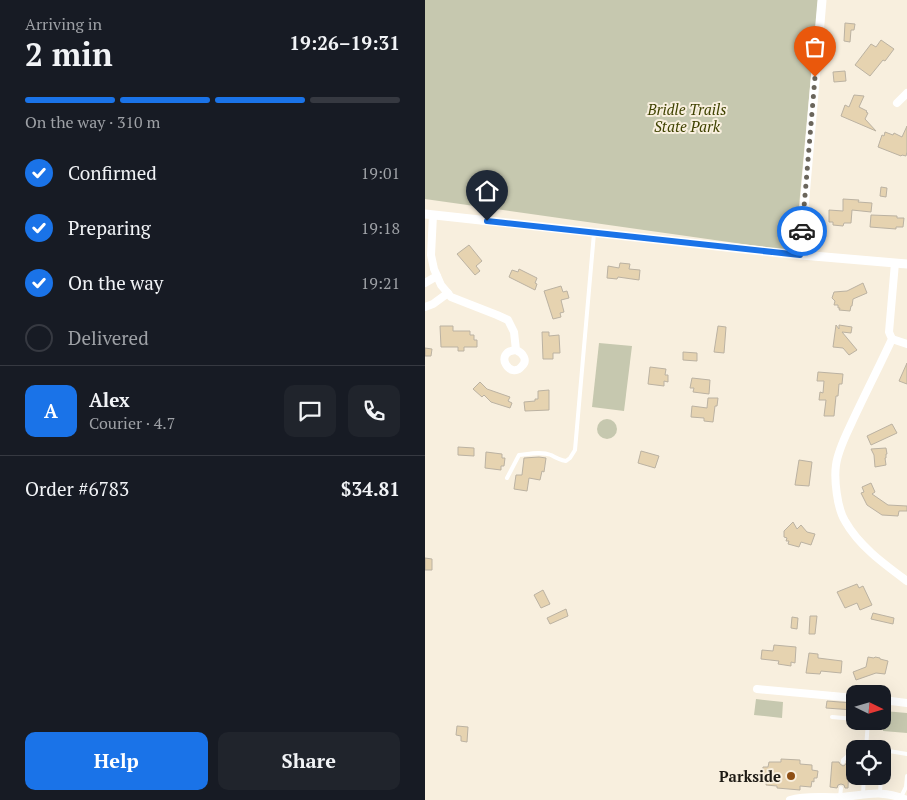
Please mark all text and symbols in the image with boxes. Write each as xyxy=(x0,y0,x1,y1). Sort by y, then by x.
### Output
text: Arriving in xyxy=(25,13,102,35)
pin xyxy=(794,26,836,77)
text: 19:26–19:31 xyxy=(289,30,400,55)
text: 2 min xyxy=(25,33,113,75)
icon: bag xyxy=(801,33,829,61)
park label: Bridle Trails State Park xyxy=(647,99,726,136)
text: On the way · 310 m xyxy=(25,111,160,133)
icon: check xyxy=(25,159,53,187)
text: Confirmed xyxy=(68,160,157,185)
text: 19:01 xyxy=(361,162,400,184)
pin xyxy=(466,170,508,221)
icon: home xyxy=(473,177,501,205)
courier xyxy=(777,206,827,256)
icon: check xyxy=(25,214,53,242)
text: Preparing xyxy=(68,215,151,240)
text: 19:18 xyxy=(361,217,400,239)
icon: car xyxy=(788,217,816,245)
icon: check xyxy=(25,269,53,297)
text: On the way xyxy=(68,270,163,295)
text: 19:21 xyxy=(361,272,400,294)
text: Delivered xyxy=(68,325,149,350)
button: chat xyxy=(284,385,336,437)
button: phone xyxy=(348,385,400,437)
text: Alex xyxy=(89,387,130,412)
text: A xyxy=(44,398,58,423)
text: Courier · 4.7 xyxy=(89,412,175,434)
text: Order #6783 xyxy=(25,476,129,501)
text: $34.81 xyxy=(341,476,400,501)
north arrow xyxy=(846,685,891,730)
map controls xyxy=(846,685,891,785)
button: Help xyxy=(25,732,208,790)
button: Share xyxy=(218,732,400,790)
button: locate xyxy=(846,740,891,785)
place label: Parkside xyxy=(719,766,781,786)
marker: Parkside xyxy=(785,770,797,782)

